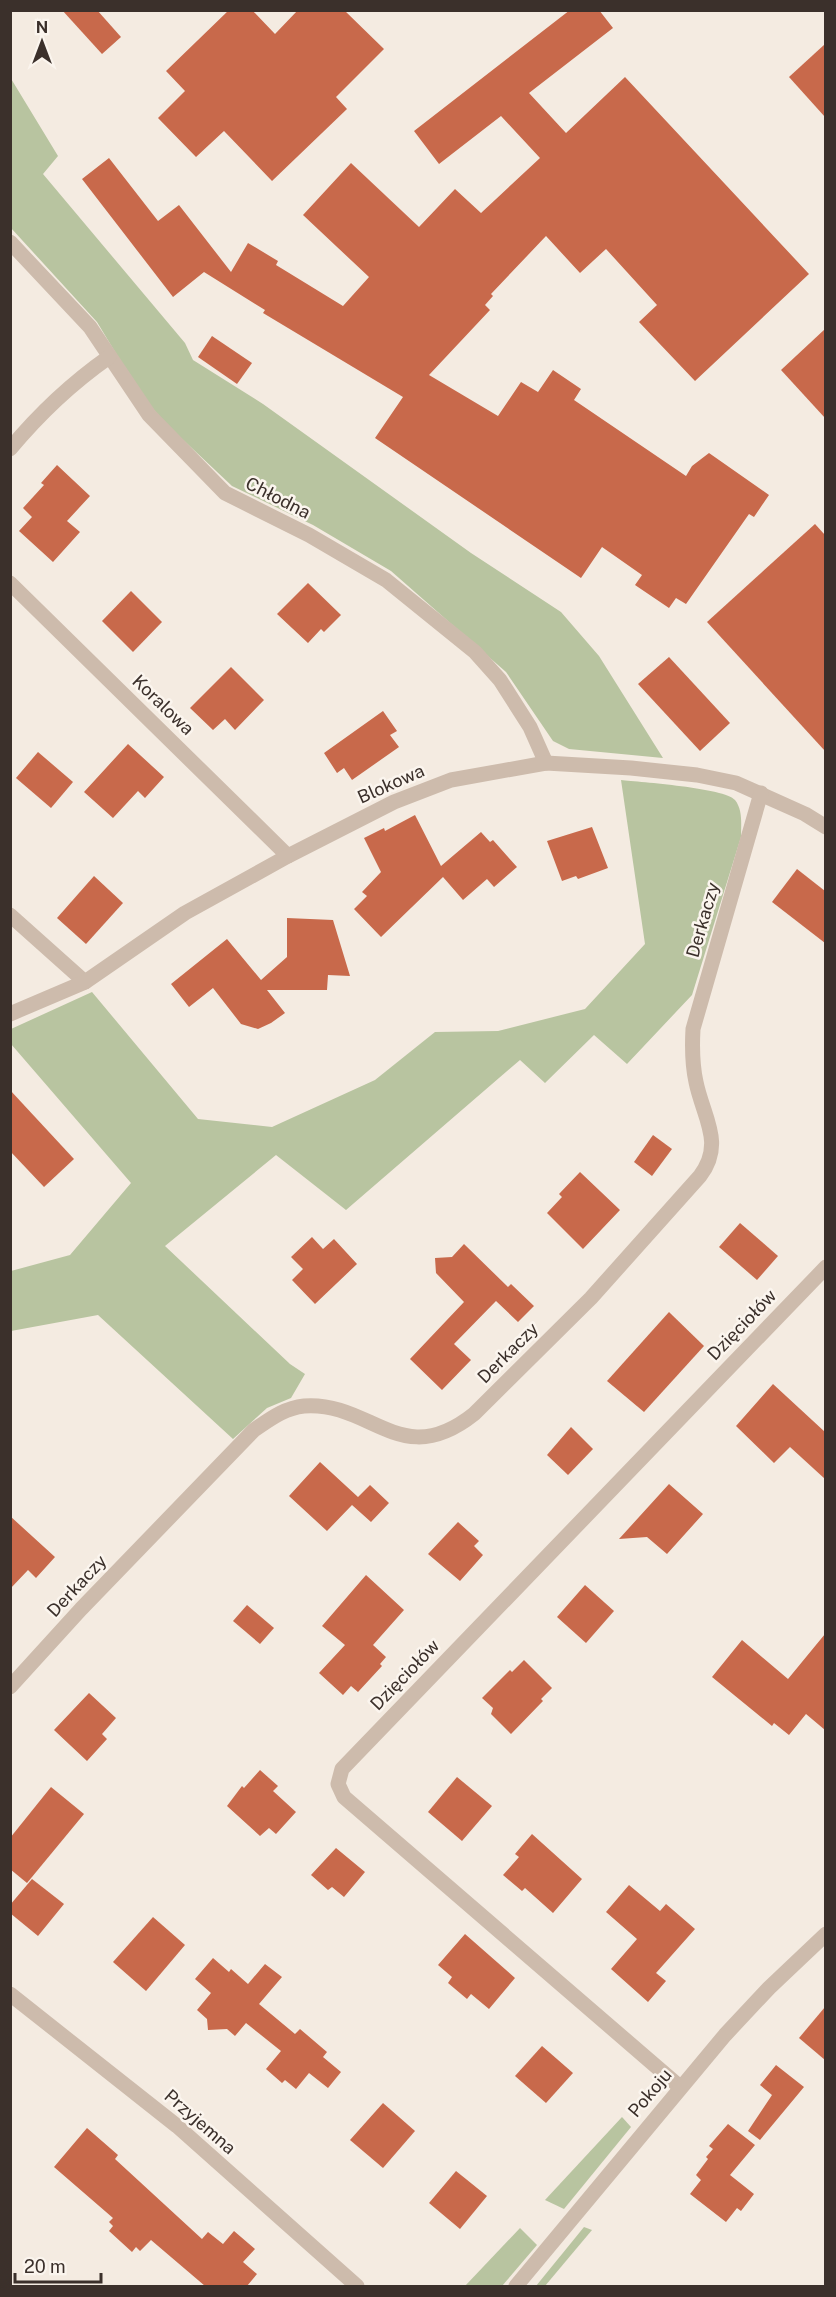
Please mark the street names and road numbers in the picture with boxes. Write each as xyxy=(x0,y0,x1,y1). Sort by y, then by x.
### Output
street label: Chłodna xyxy=(242,472,314,523)
street label: Koralowa xyxy=(128,670,198,739)
street label: Blokowa xyxy=(354,760,427,808)
street label: Derkaczy xyxy=(682,879,723,960)
street label: Dzięciołów xyxy=(703,1285,780,1364)
street label: Derkaczy xyxy=(473,1318,543,1387)
street label: Derkaczy xyxy=(43,1550,111,1621)
street label: Dzięciołów xyxy=(366,1635,443,1714)
street label: Pokoju xyxy=(623,2064,676,2121)
street label: Przyjemna xyxy=(160,2085,240,2158)

